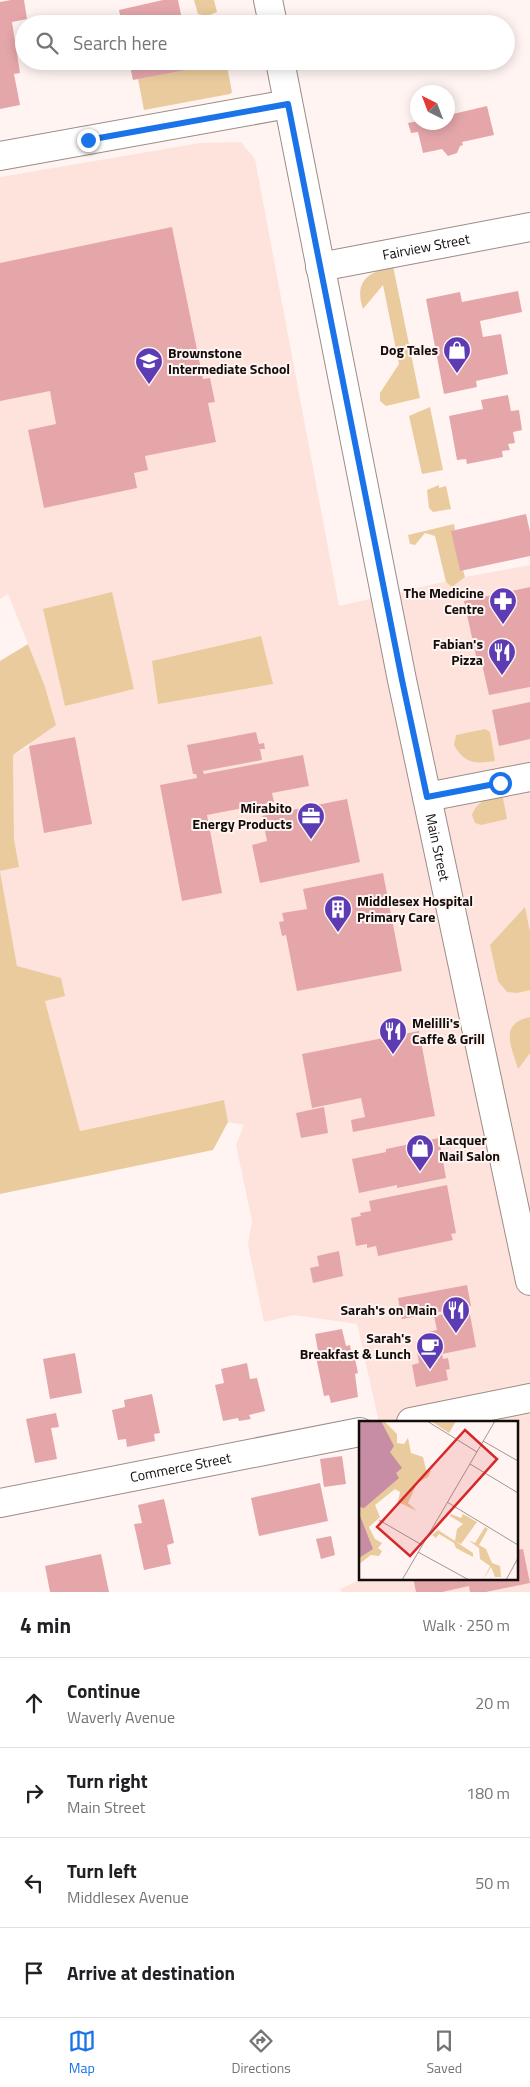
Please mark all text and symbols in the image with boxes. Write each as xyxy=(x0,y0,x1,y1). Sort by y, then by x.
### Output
search box xyxy=(15,15,515,70)
text: Search here xyxy=(73,28,167,57)
icon: search xyxy=(33,29,61,57)
north arrow xyxy=(410,85,455,130)
route end xyxy=(77,129,100,152)
street label: Fairview Street xyxy=(381,228,472,265)
shop icon: Dog Tales xyxy=(442,335,472,374)
place label: Dog Tales xyxy=(380,339,438,360)
place label: Brownstone Intermediate School xyxy=(168,342,290,379)
school or university icon: Brownstone Intermediate School xyxy=(134,346,164,385)
place label: The Medicine Centre xyxy=(404,582,484,619)
pharmacy icon: The Medicine Centre xyxy=(488,586,518,625)
place label: Fabian's Pizza xyxy=(433,633,483,670)
restaurant icon: Fabian's Pizza xyxy=(487,637,517,676)
route start xyxy=(489,772,512,795)
place label: Mirabito Energy Products xyxy=(192,797,292,834)
office icon: Mirabito Energy Products xyxy=(296,801,326,840)
street label: Main Street xyxy=(421,811,456,883)
place label: Middlesex Hospital Primary Care xyxy=(357,890,473,927)
building icon: Middlesex Hospital Primary Care xyxy=(323,894,353,933)
place label: Melilli's Caffe & Grill xyxy=(412,1012,485,1049)
restaurant icon: Melilli's Caffe & Grill xyxy=(378,1016,408,1055)
place label: Lacquer Nail Salon xyxy=(439,1129,500,1166)
shop icon: Lacquer Nail Salon xyxy=(405,1133,435,1172)
restaurant icon: Sarah's on Main xyxy=(441,1295,471,1334)
place label: Sarah's on Main xyxy=(340,1299,437,1320)
place label: Sarah's Breakfast & Lunch xyxy=(300,1327,411,1364)
cafe icon: Sarah's Breakfast & Lunch xyxy=(415,1331,445,1370)
inset map xyxy=(359,1421,518,1580)
street label: Commerce Street xyxy=(128,1447,233,1487)
text: 4 min xyxy=(20,1609,71,1641)
text: Walk · 250 m xyxy=(422,1613,510,1637)
text: Continue xyxy=(67,1676,140,1705)
icon: ahead xyxy=(20,1689,48,1717)
text: 20 m xyxy=(475,1691,510,1715)
text: Waverly Avenue xyxy=(67,1705,175,1729)
text: Turn right xyxy=(67,1766,148,1795)
icon: right xyxy=(20,1779,48,1807)
text: 180 m xyxy=(466,1781,510,1805)
text: Main Street xyxy=(67,1795,145,1819)
text: Turn left xyxy=(67,1856,137,1885)
icon: left xyxy=(20,1869,48,1897)
text: 50 m xyxy=(475,1871,510,1895)
text: Middlesex Avenue xyxy=(67,1885,189,1909)
text: Arrive at destination xyxy=(67,1958,235,1987)
icon: arrive xyxy=(20,1959,48,1987)
tab: Map xyxy=(68,2027,96,2078)
tab: Directions xyxy=(231,2027,291,2078)
tab: Saved xyxy=(427,2027,462,2078)

